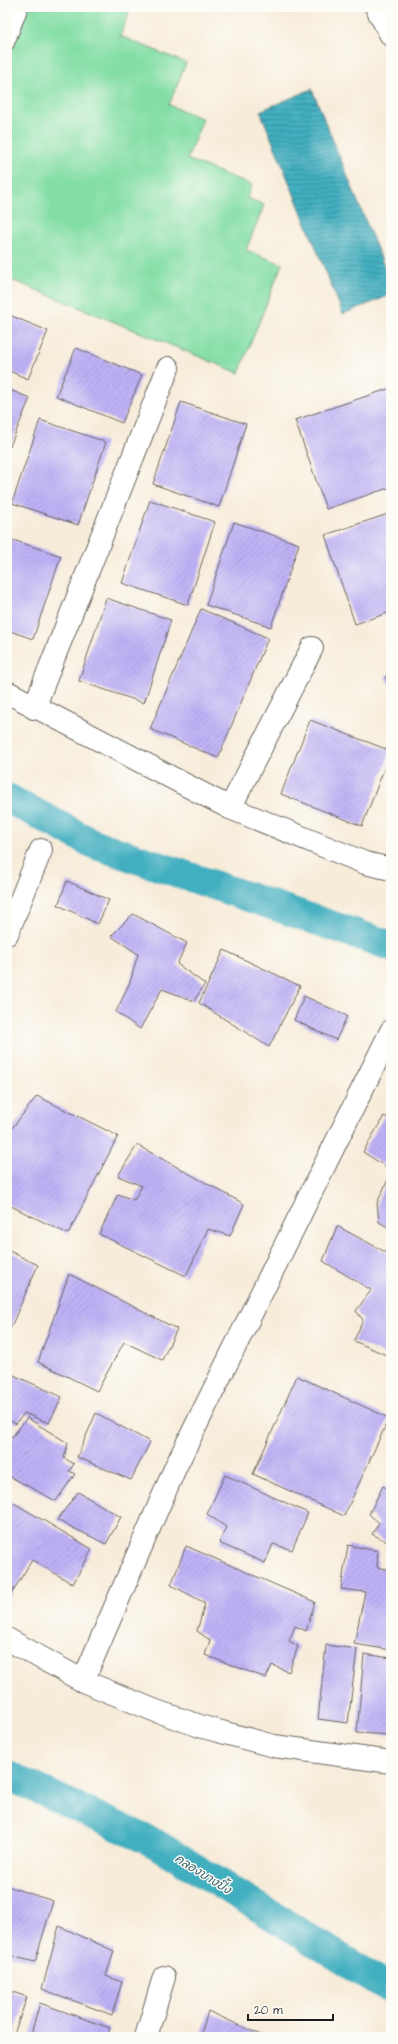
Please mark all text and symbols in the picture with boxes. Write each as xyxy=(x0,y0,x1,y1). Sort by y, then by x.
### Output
water label: คลองบางปิ้ง xyxy=(171,1848,236,1899)
scale bar xyxy=(248,1996,333,2022)
text: 20 m xyxy=(254,2002,283,2019)

